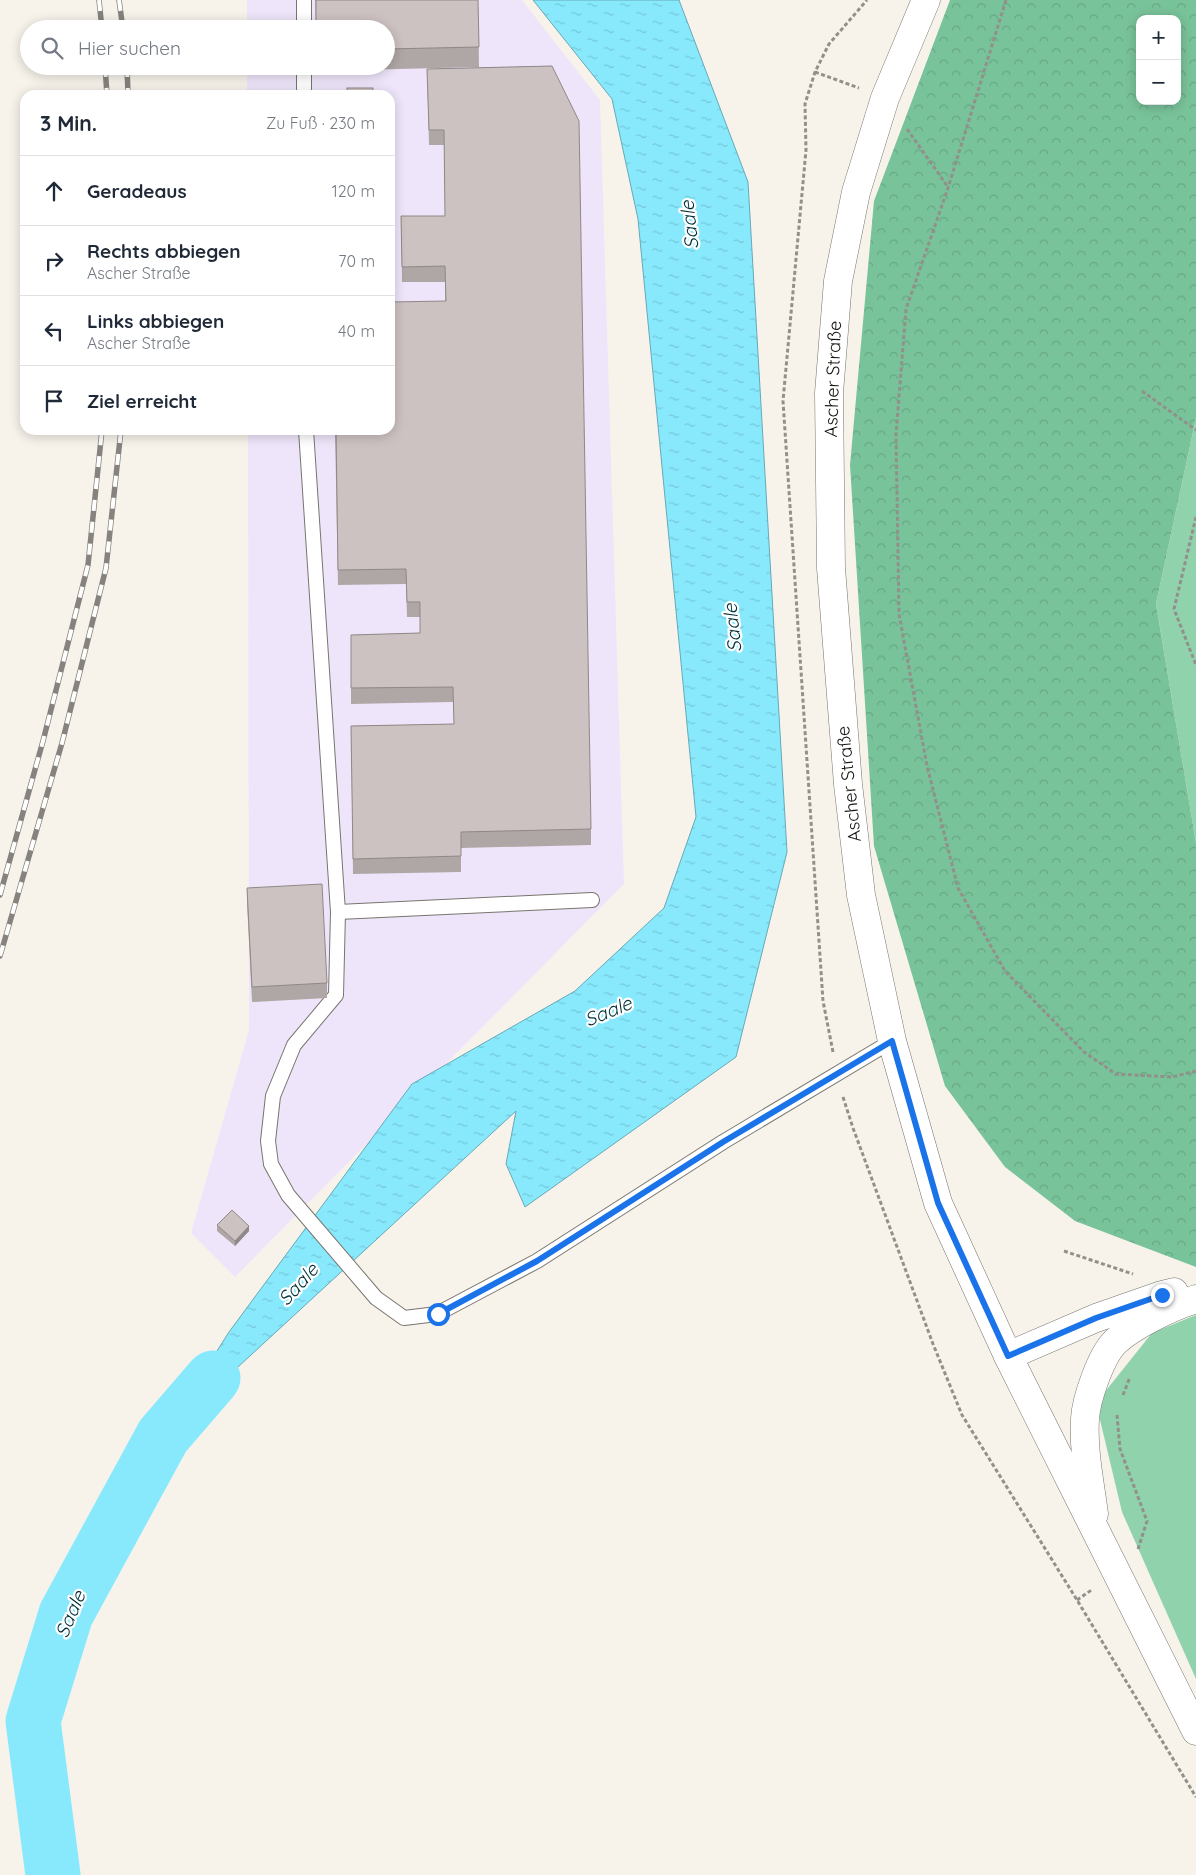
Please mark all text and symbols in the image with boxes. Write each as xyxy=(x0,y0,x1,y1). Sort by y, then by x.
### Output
map controls xyxy=(1136,15,1181,105)
button: + xyxy=(1136,15,1181,60)
search box xyxy=(20,20,395,75)
icon: search xyxy=(38,34,66,62)
text: Hier suchen xyxy=(78,36,181,60)
button: − xyxy=(1136,60,1181,105)
text: 3 Min. xyxy=(40,110,97,136)
text: Zu Fuß · 230 m xyxy=(266,113,375,133)
icon: ahead xyxy=(40,177,68,205)
text: Geradeaus xyxy=(87,179,187,203)
text: 120 m xyxy=(332,181,375,201)
water label: Saale xyxy=(674,198,703,251)
text: Rechts abbiegen xyxy=(87,239,240,263)
icon: right xyxy=(40,247,68,275)
text: 70 m xyxy=(338,251,375,271)
text: Ascher Straße xyxy=(87,263,191,283)
text: Links abbiegen xyxy=(87,309,224,333)
icon: left xyxy=(40,317,68,345)
street label: Ascher Straße xyxy=(819,320,846,438)
text: 40 m xyxy=(338,321,375,341)
text: Ascher Straße xyxy=(87,333,191,353)
icon: arrive xyxy=(40,387,68,415)
text: Ziel erreicht xyxy=(87,389,197,413)
water label: Saale xyxy=(717,601,746,654)
street label: Ascher Straße xyxy=(831,725,866,843)
water label: Saale xyxy=(581,990,636,1031)
water label: Saale xyxy=(273,1257,324,1310)
route end xyxy=(1151,1284,1174,1307)
route start xyxy=(427,1303,450,1326)
water label: Saale xyxy=(49,1586,91,1641)

